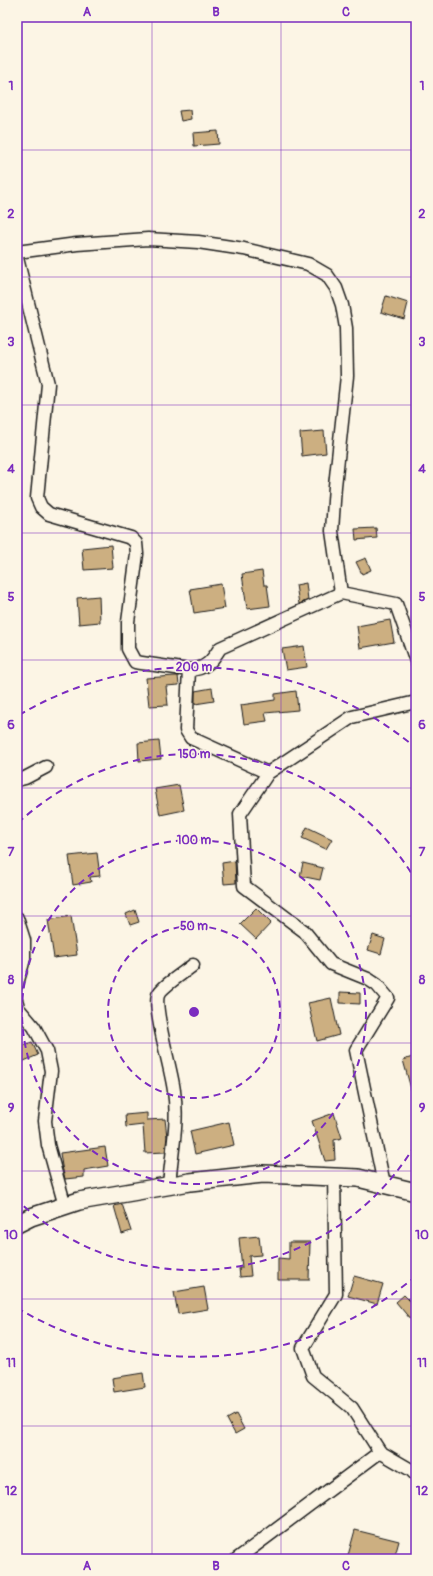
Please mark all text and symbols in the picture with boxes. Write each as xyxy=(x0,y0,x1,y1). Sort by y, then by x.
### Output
text: A xyxy=(83,4,92,20)
text: B xyxy=(212,4,220,20)
text: C xyxy=(342,4,350,20)
text: 1 xyxy=(8,78,14,94)
text: 1 xyxy=(419,78,425,94)
text: 2 xyxy=(7,206,15,222)
text: 2 xyxy=(418,206,426,222)
text: 3 xyxy=(7,334,15,350)
text: 3 xyxy=(418,334,426,350)
text: 4 xyxy=(7,461,15,477)
text: 4 xyxy=(418,461,426,477)
text: 5 xyxy=(7,589,15,605)
text: 5 xyxy=(418,589,426,605)
text: 200 m xyxy=(176,660,213,675)
text: 6 xyxy=(7,717,15,733)
text: 6 xyxy=(418,717,426,733)
text: 150 m xyxy=(178,747,211,762)
text: 100 m xyxy=(177,833,212,848)
text: 7 xyxy=(8,844,15,860)
text: 7 xyxy=(419,844,426,860)
text: 50 m xyxy=(180,919,208,934)
text: 8 xyxy=(8,972,15,988)
text: 8 xyxy=(419,972,426,988)
centre of rings xyxy=(187,1005,201,1019)
text: 9 xyxy=(8,1100,15,1116)
text: 9 xyxy=(419,1100,426,1116)
text: 10 xyxy=(4,1227,18,1243)
text: 10 xyxy=(415,1227,429,1243)
text: 11 xyxy=(6,1355,16,1371)
text: 11 xyxy=(417,1355,427,1371)
text: 12 xyxy=(5,1483,17,1499)
text: 12 xyxy=(416,1483,428,1499)
text: A xyxy=(83,1558,92,1574)
text: B xyxy=(212,1558,220,1574)
text: C xyxy=(342,1558,350,1574)

